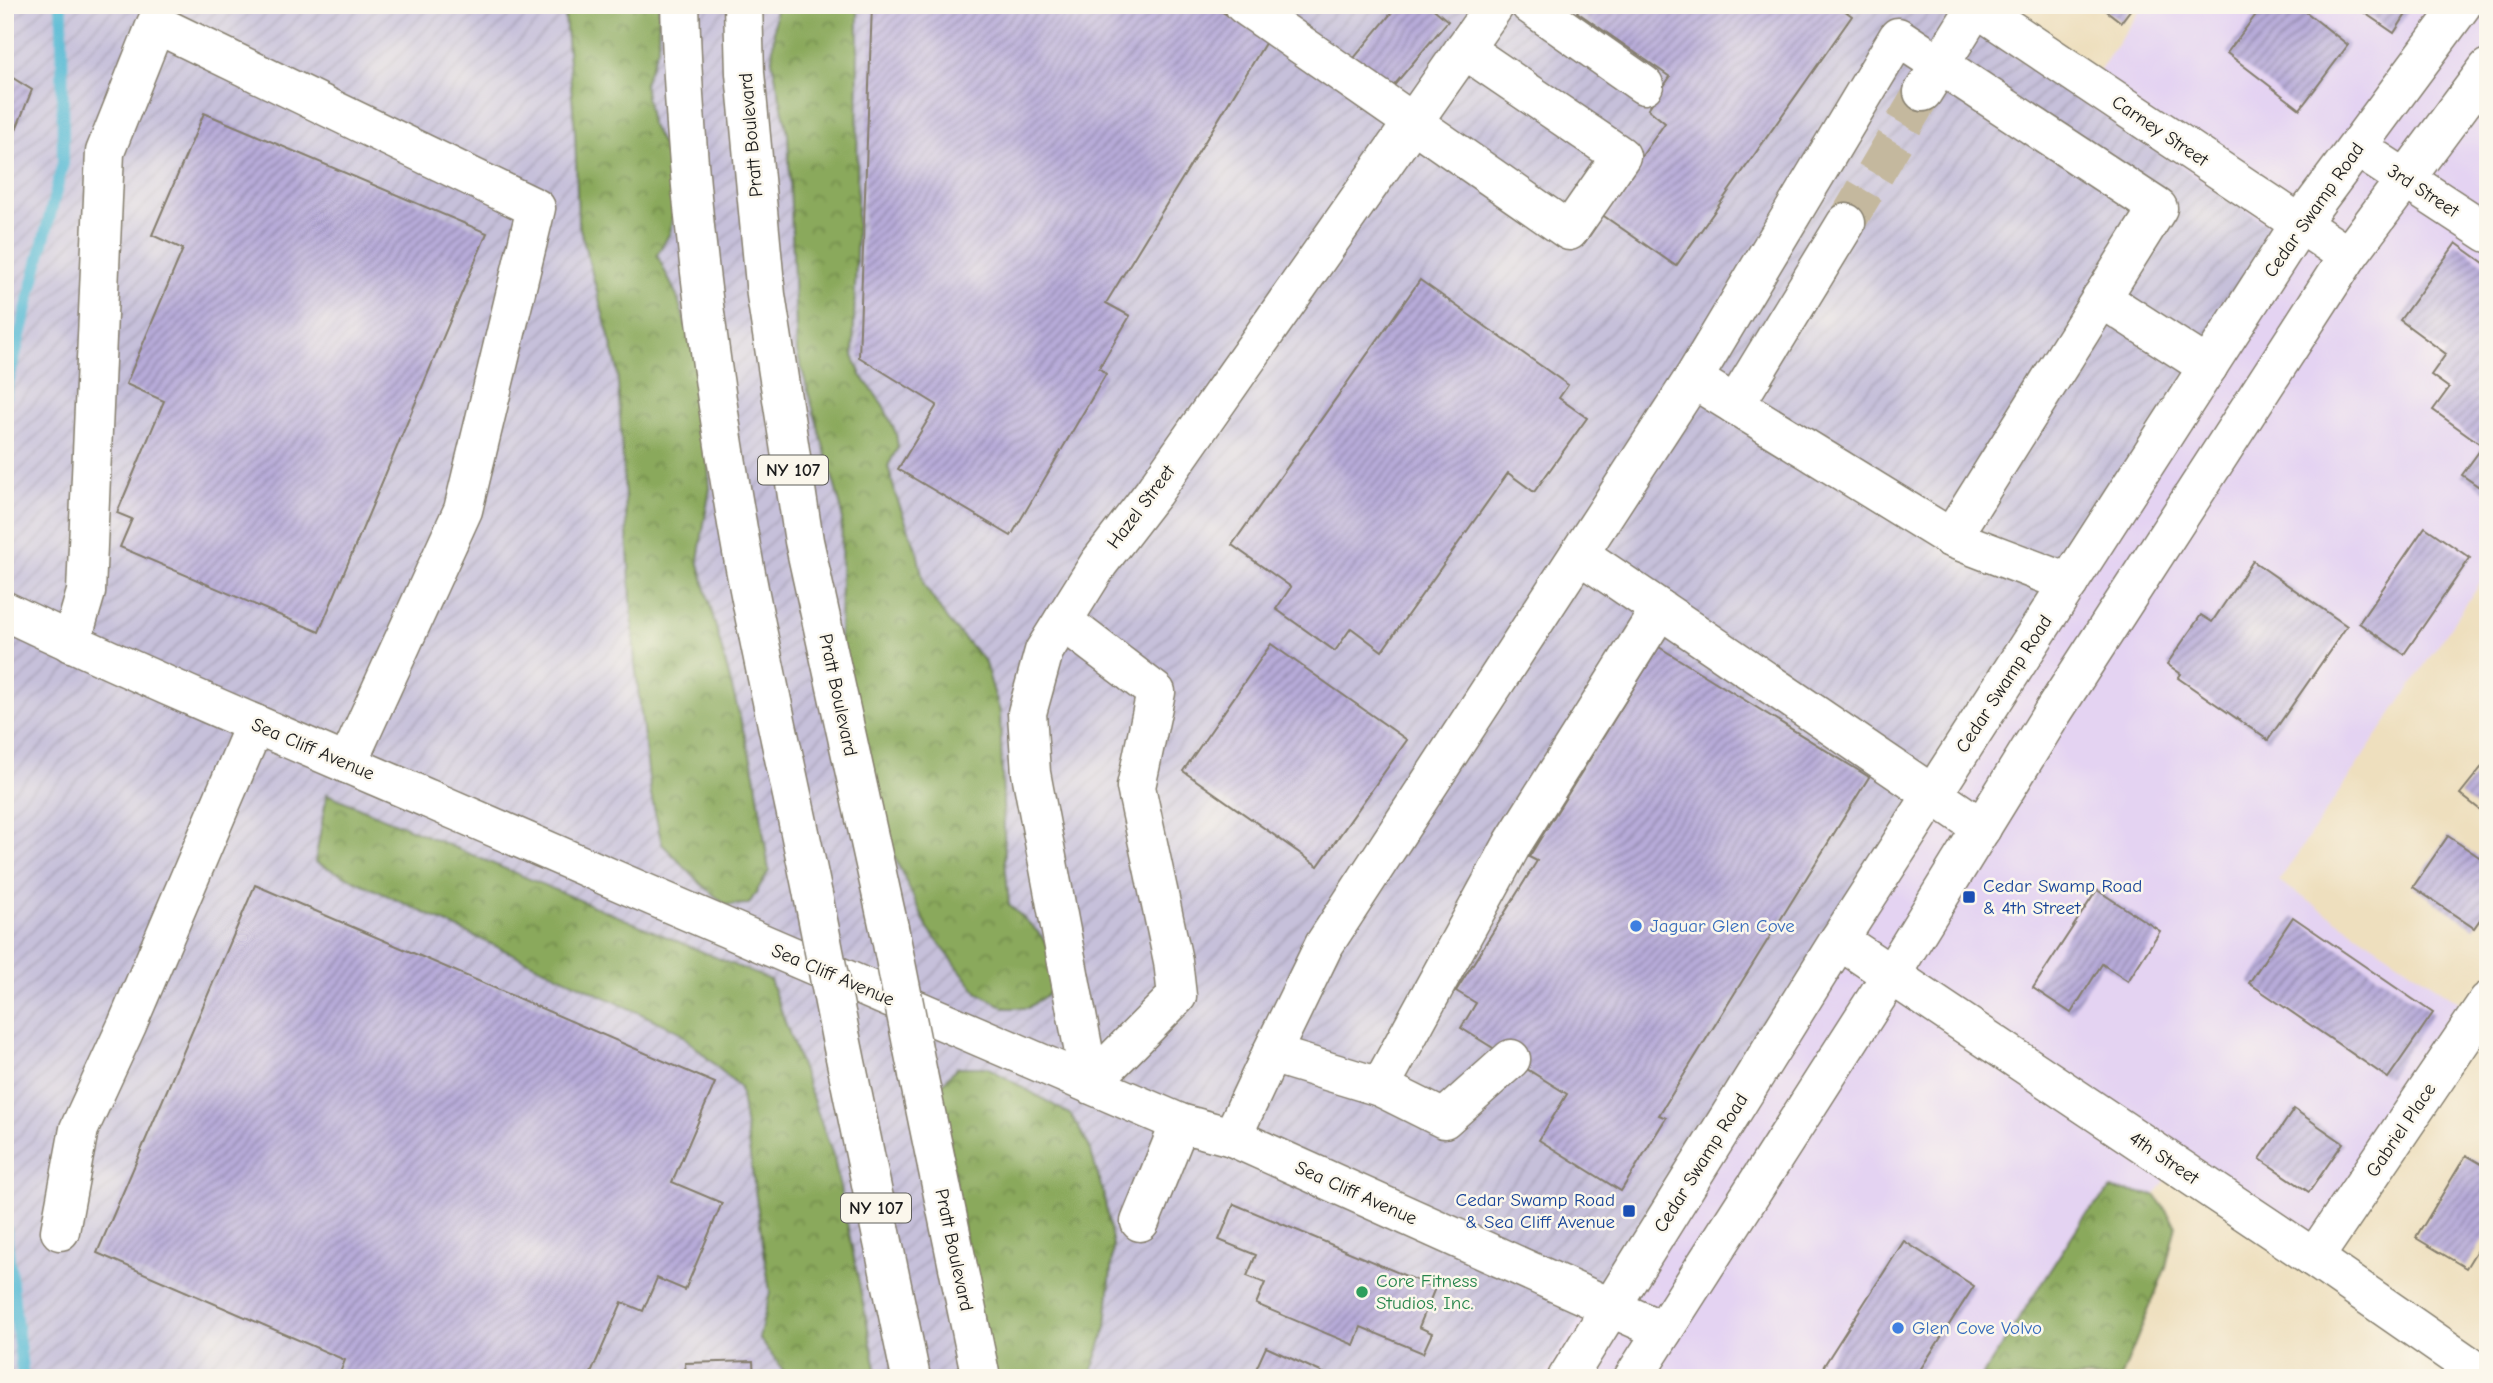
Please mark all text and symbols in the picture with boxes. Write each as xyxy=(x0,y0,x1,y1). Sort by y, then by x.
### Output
street label: Pratt Boulevard xyxy=(735,72,767,198)
street label: Carney Street xyxy=(2108,91,2213,172)
street label: Cedar Swamp Road xyxy=(2259,138,2369,282)
street label: 3rd Street xyxy=(2383,160,2463,222)
road number: NY 107 xyxy=(758,456,828,484)
street label: Hazel Street xyxy=(1102,460,1180,553)
street label: Cedar Swamp Road xyxy=(1951,611,2057,757)
street label: Pratt Boulevard xyxy=(814,632,862,758)
street label: Sea Cliff Avenue xyxy=(248,713,378,785)
place label: Cedar Swamp Road & 4th Street xyxy=(1983,875,2142,919)
marker: Cedar Swamp Road & 4th Street xyxy=(1961,889,1977,905)
place label: Jaguar Glen Cove xyxy=(1650,915,1795,937)
marker: Jaguar Glen Cove xyxy=(1628,918,1644,934)
street label: Sea Cliff Avenue xyxy=(768,939,898,1011)
street label: Gabriel Place xyxy=(2361,1079,2441,1181)
street label: Cedar Swamp Road xyxy=(1649,1090,1753,1236)
street label: 4th Street xyxy=(2125,1127,2203,1189)
street label: Sea Cliff Avenue xyxy=(1292,1156,1420,1230)
street label: Pratt Boulevard xyxy=(930,1187,978,1313)
place label: Cedar Swamp Road & Sea Cliff Avenue xyxy=(1456,1189,1615,1233)
road number: NY 107 xyxy=(841,1194,911,1223)
marker: Cedar Swamp Road & Sea Cliff Avenue xyxy=(1621,1203,1637,1219)
place label: Core Fitness Studios, Inc. xyxy=(1376,1270,1477,1314)
marker: Core Fitness Studios, Inc. xyxy=(1354,1284,1370,1300)
place label: Glen Cove Volvo xyxy=(1912,1317,2042,1339)
marker: Glen Cove Volvo xyxy=(1890,1320,1906,1336)

